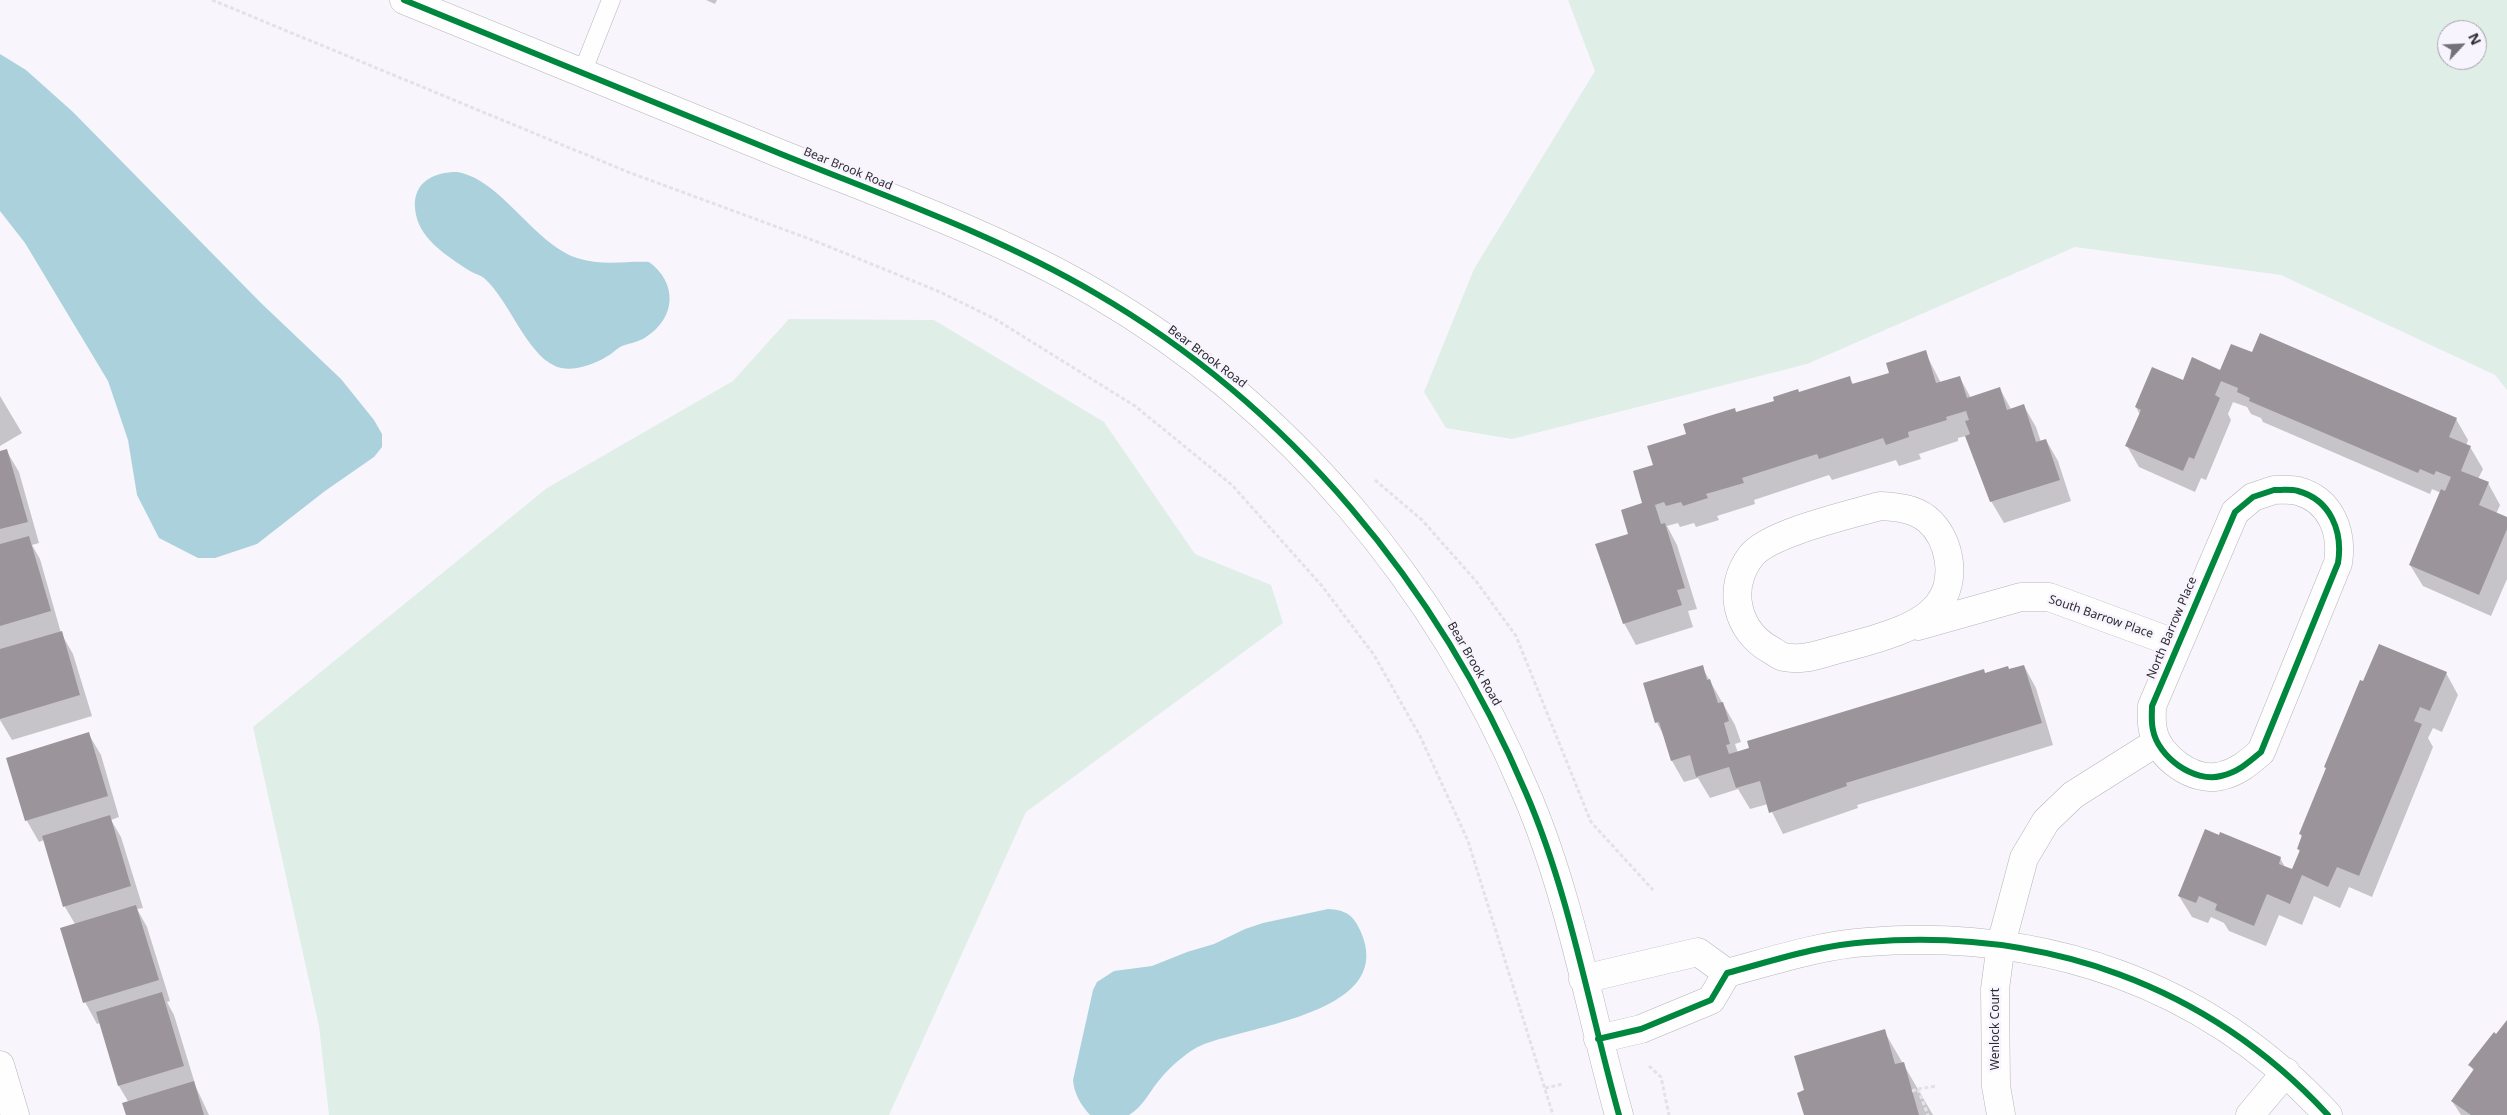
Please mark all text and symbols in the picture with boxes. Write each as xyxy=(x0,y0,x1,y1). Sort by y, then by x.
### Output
north arrow xyxy=(2437,20,2487,70)
text: N xyxy=(2464,30,2486,48)
street label: Bear Brook Road xyxy=(801,145,895,193)
street label: Bear Brook Road xyxy=(1165,323,1249,391)
street label: North Barrow Place xyxy=(2144,575,2200,681)
street label: South Barrow Place xyxy=(2047,592,2155,642)
street label: Bear Brook Road xyxy=(1444,619,1504,709)
street label: Wenlock Court xyxy=(1989,988,2003,1070)

